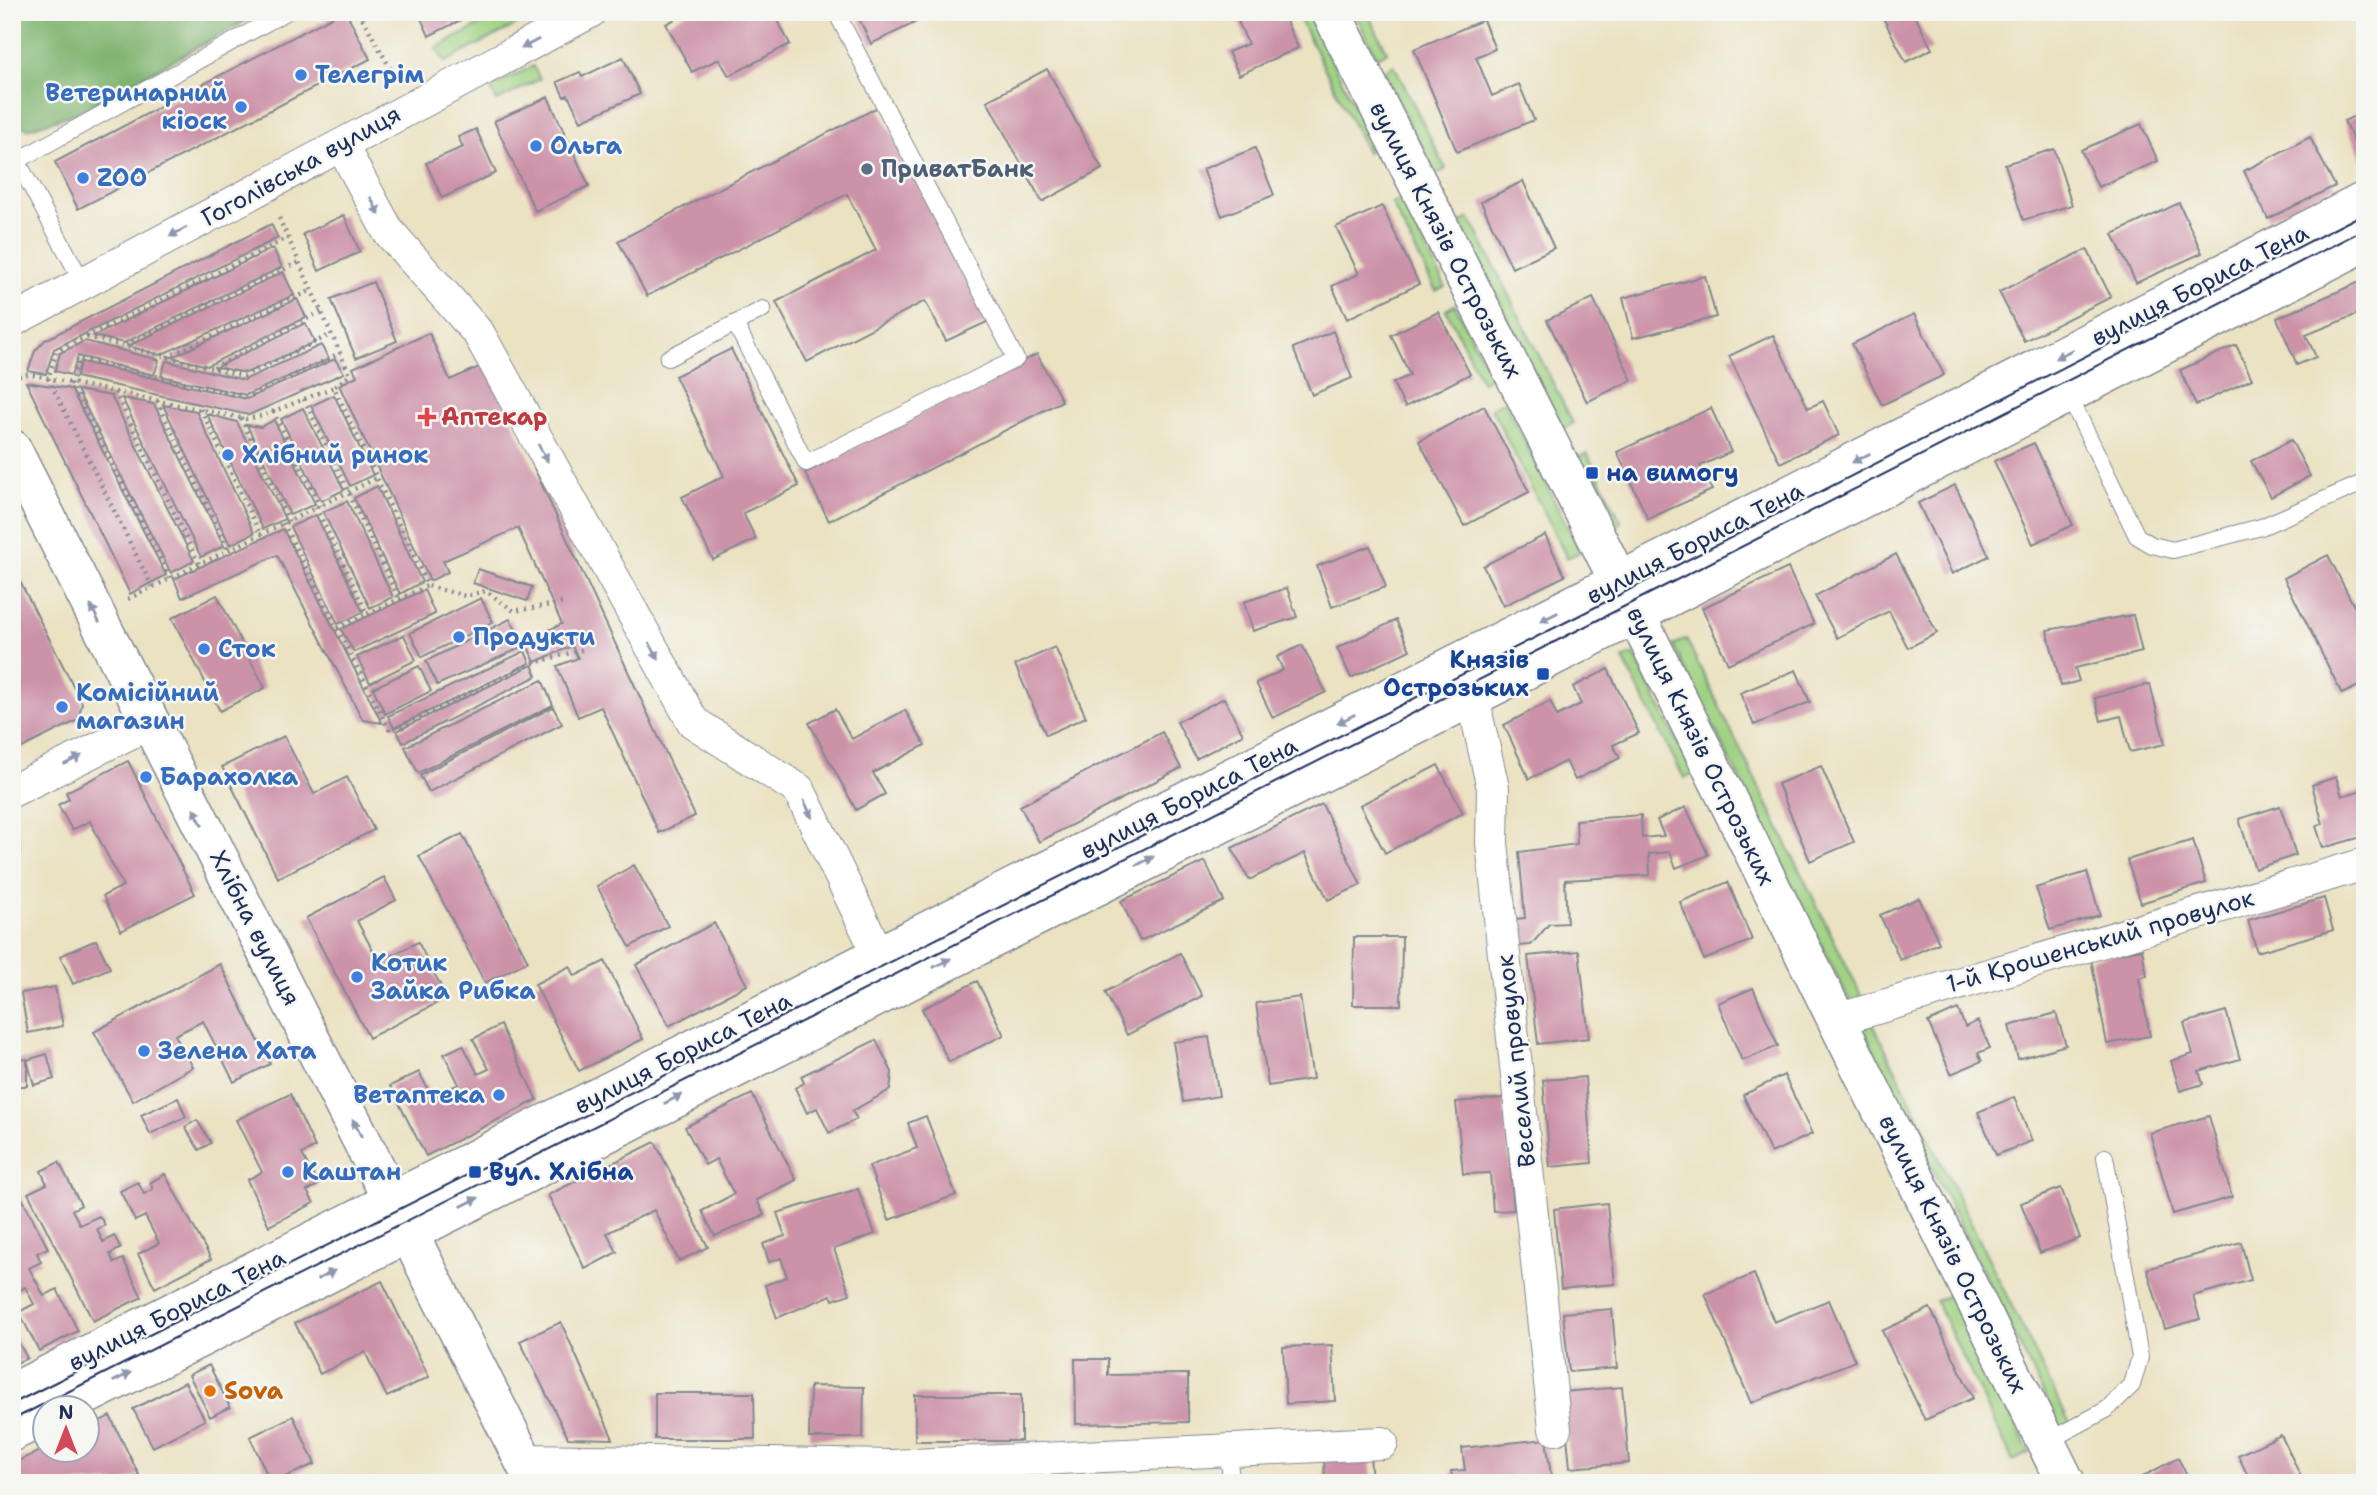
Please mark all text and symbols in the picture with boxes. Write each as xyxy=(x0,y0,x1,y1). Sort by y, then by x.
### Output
one-way arrow xyxy=(520,38,540,49)
place label: Телегрім xyxy=(315,59,424,91)
marker: Телегрім xyxy=(293,67,309,83)
place label: Ветеринарний кіоск xyxy=(45,77,227,137)
street label: вулиця Князів Острозьких xyxy=(1362,96,1530,384)
street label: Гоголівська вулиця xyxy=(196,98,406,234)
marker: Ветеринарний кіоск xyxy=(233,99,249,115)
place label: Ольга xyxy=(550,130,623,162)
marker: Ольга xyxy=(528,138,544,154)
place label: ПриватБанк xyxy=(881,153,1034,185)
marker: ПриватБанк xyxy=(859,161,875,177)
place label: ZOO xyxy=(97,162,147,194)
marker: ZOO xyxy=(75,170,91,186)
one-way arrow xyxy=(369,196,381,216)
street label: вулиця Бориса Тена xyxy=(2086,216,2314,354)
one-way arrow xyxy=(168,226,188,238)
one-way arrow xyxy=(2054,349,2074,360)
place label: Аптекар xyxy=(441,401,547,433)
marker: Аптекар xyxy=(419,409,435,425)
place label: Хлібний ринок xyxy=(242,439,428,471)
one-way arrow xyxy=(537,443,549,462)
marker: Хлібний ринок xyxy=(220,447,236,463)
one-way arrow xyxy=(1851,452,1871,464)
place label: на вимогу xyxy=(1606,457,1739,489)
marker: на вимогу xyxy=(1584,465,1600,481)
street label: вулиця Бориса Тена xyxy=(1581,474,1809,612)
street label: вулиця Князів Острозьких xyxy=(1619,601,1783,891)
one-way arrow xyxy=(90,604,101,624)
one-way arrow xyxy=(1539,611,1559,622)
place label: Продукти xyxy=(473,621,595,653)
marker: Продукти xyxy=(451,629,467,645)
place label: Сток xyxy=(218,633,276,665)
marker: Сток xyxy=(196,641,212,657)
one-way arrow xyxy=(648,642,660,661)
place label: Князів Острозьких xyxy=(1383,644,1529,704)
marker: Князів Острозьких xyxy=(1535,666,1551,682)
place label: Комісійний магазин xyxy=(76,677,219,737)
marker: Комісійний магазин xyxy=(54,699,70,715)
one-way arrow xyxy=(1336,713,1356,724)
street label: вулиця Бориса Тена xyxy=(1075,729,1303,867)
one-way arrow xyxy=(63,755,83,766)
place label: Барахолка xyxy=(160,761,299,793)
marker: Барахолка xyxy=(138,769,154,785)
one-way arrow xyxy=(802,799,813,819)
one-way arrow xyxy=(192,807,204,827)
street label: Хлібна вулиця xyxy=(202,845,308,1011)
one-way arrow xyxy=(1135,855,1155,866)
street label: 1-й Крошенський провулок xyxy=(1942,882,2258,1000)
place label: Котик Зайка Рибка xyxy=(371,947,536,1007)
street label: Веселий провулок xyxy=(1489,953,1543,1169)
one-way arrow xyxy=(932,957,952,968)
marker: Котик Зайка Рибка xyxy=(349,969,365,985)
street label: вулиця Бориса Тена xyxy=(569,984,797,1122)
place label: Зелена Хата xyxy=(158,1035,317,1067)
marker: Зелена Хата xyxy=(136,1043,152,1059)
place label: Ветаптека xyxy=(353,1079,486,1111)
marker: Ветаптека xyxy=(491,1087,507,1103)
one-way arrow xyxy=(663,1093,683,1104)
street label: вулиця Князів Острозьких xyxy=(1871,1109,2035,1399)
one-way arrow xyxy=(351,1118,363,1138)
place label: Каштан xyxy=(302,1156,401,1188)
place label: Вул. Хлібна xyxy=(489,1156,634,1188)
marker: Каштан xyxy=(280,1164,296,1180)
marker: Вул. Хлібна xyxy=(467,1164,483,1180)
one-way arrow xyxy=(460,1196,480,1207)
street label: вулиця Бориса Тена xyxy=(63,1241,291,1379)
one-way arrow xyxy=(316,1270,336,1281)
one-way arrow xyxy=(112,1371,132,1383)
place label: Sova xyxy=(224,1375,284,1407)
marker: Sova xyxy=(202,1383,218,1399)
north arrow xyxy=(32,1394,102,1464)
text: N xyxy=(58,1400,74,1425)

